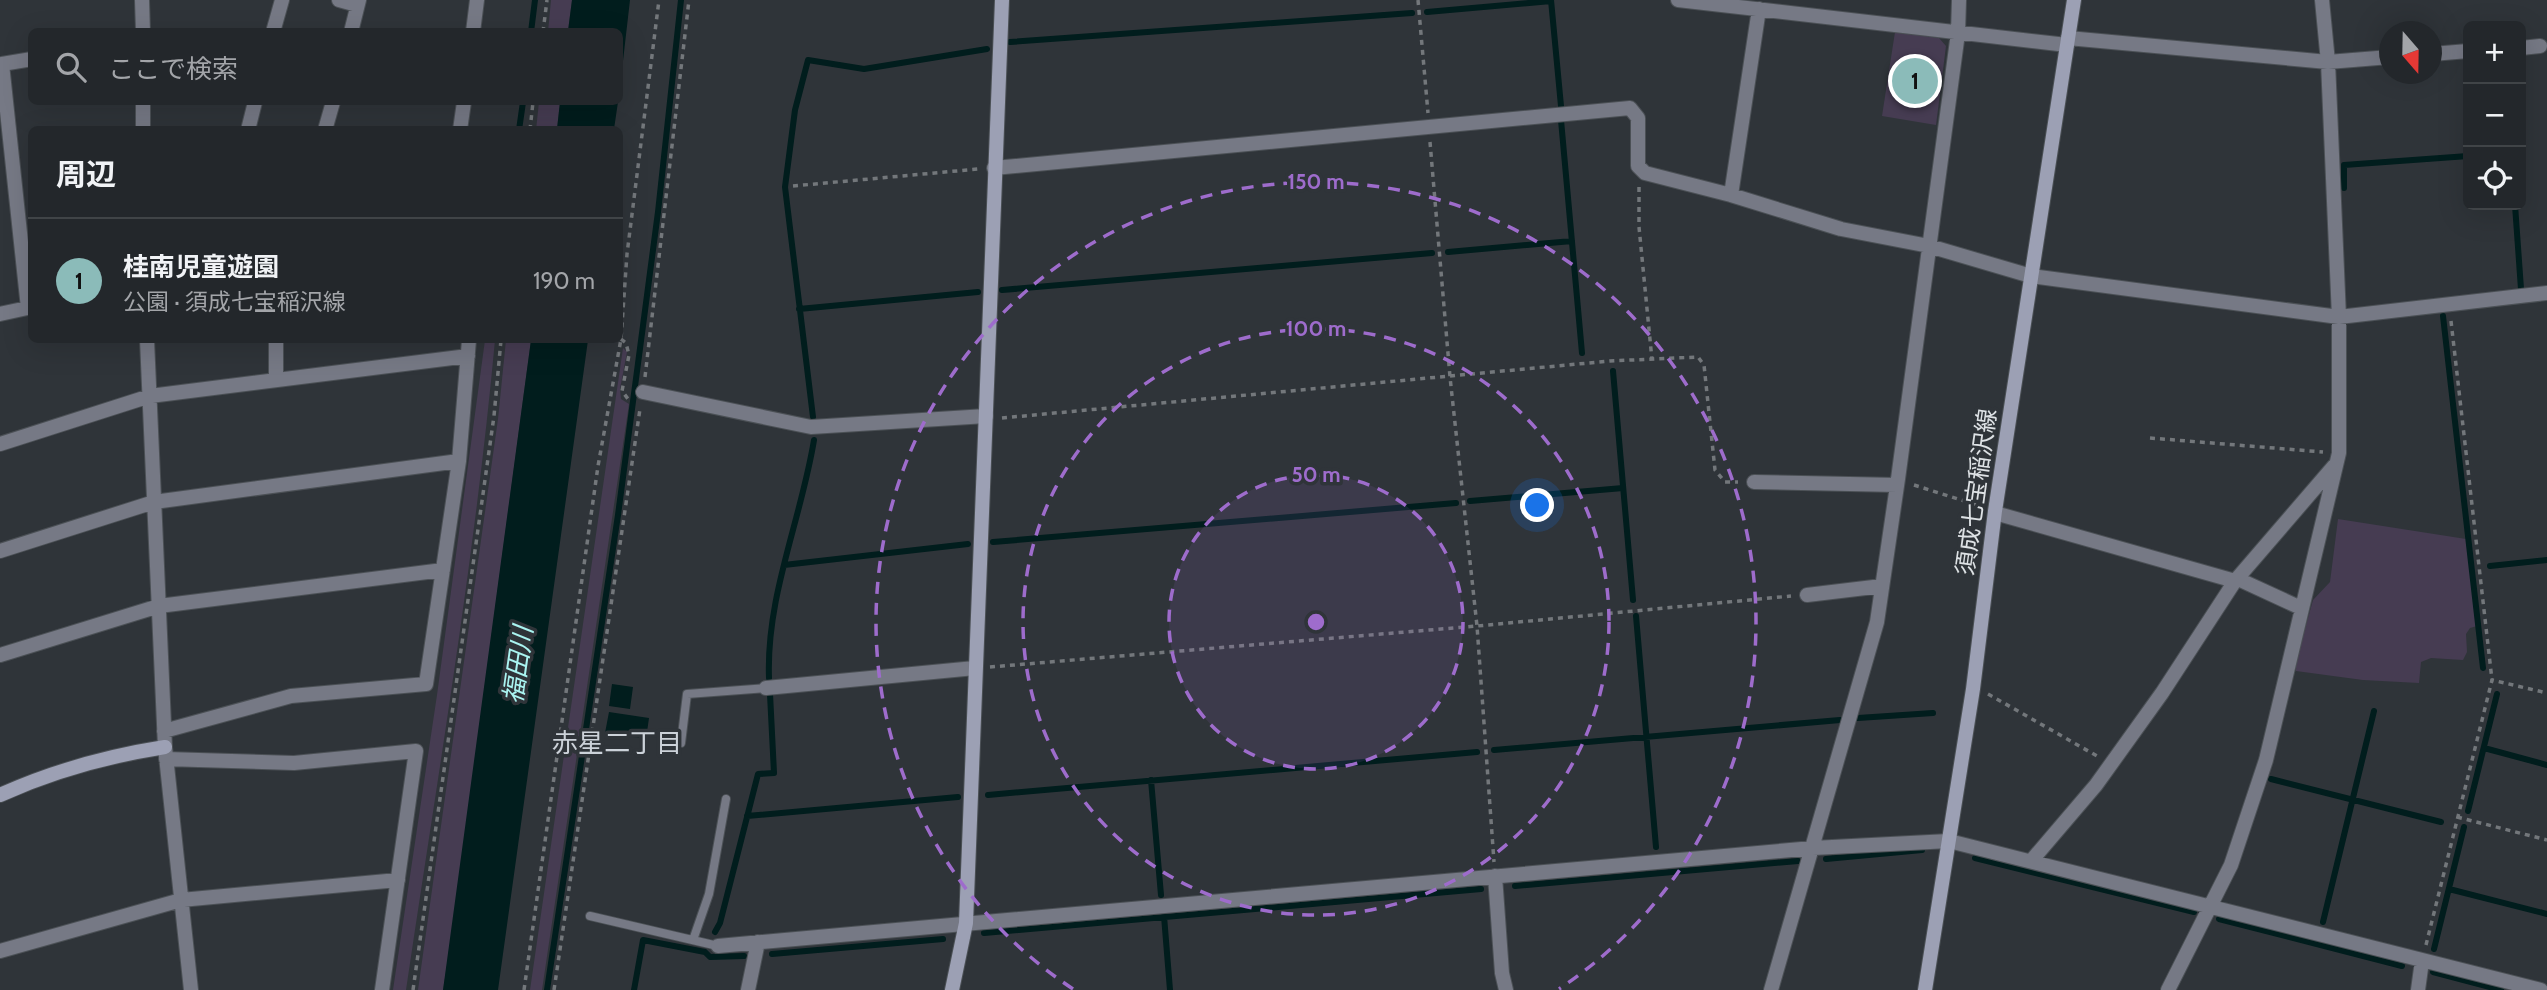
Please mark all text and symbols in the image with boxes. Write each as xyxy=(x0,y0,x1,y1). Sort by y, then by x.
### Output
north arrow xyxy=(2379,21,2442,84)
map controls xyxy=(2463,21,2526,210)
button: + xyxy=(2463,21,2526,84)
search box xyxy=(28,28,623,105)
icon: search xyxy=(52,48,90,86)
text: ここで検索 xyxy=(108,53,238,85)
pin: 1 xyxy=(1892,55,1938,107)
button: − xyxy=(2463,84,2526,147)
button: locate xyxy=(2463,147,2526,210)
text: 周辺 xyxy=(56,156,116,193)
text: 150 m xyxy=(1288,169,1344,194)
text: 桂南児童遊園 xyxy=(123,251,279,283)
text: 1 xyxy=(75,267,83,295)
text: 190 m xyxy=(533,267,595,295)
text: 公園 · 須成七宝稲沢線 xyxy=(123,288,346,316)
text: 100 m xyxy=(1286,316,1346,341)
street label: 須成七宝稲沢線 xyxy=(1950,407,2002,577)
text: 50 m xyxy=(1291,462,1341,487)
your location xyxy=(1520,488,1554,522)
centre of rings xyxy=(1304,610,1328,634)
water label: 福田川 xyxy=(497,621,540,706)
district label: 赤星二丁目 xyxy=(552,727,682,759)

